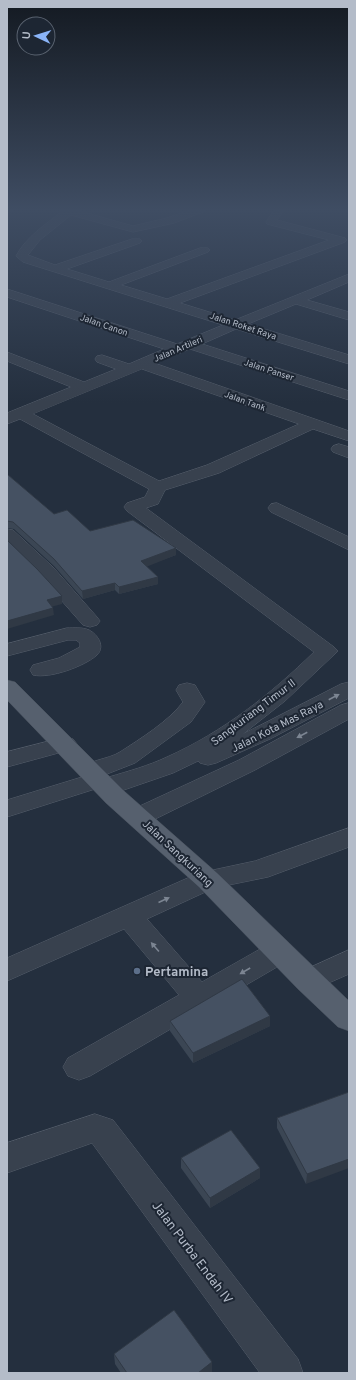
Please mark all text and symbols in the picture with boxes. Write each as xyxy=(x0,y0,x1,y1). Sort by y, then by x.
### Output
north arrow xyxy=(16,16,56,56)
text: U xyxy=(20,31,34,40)
street label: Jalan Roket Raya xyxy=(208,311,278,343)
street label: Jalan Canon xyxy=(78,312,129,339)
street label: Jalan Artileri xyxy=(152,334,204,365)
street label: Jalan Panser xyxy=(242,357,296,384)
street label: Jalan Tank xyxy=(223,389,267,414)
street label: Sangkuriang Timur II xyxy=(208,676,299,749)
one-way arrow xyxy=(328,694,340,700)
street label: Jalan Kota Mas Raya xyxy=(229,698,326,756)
one-way arrow xyxy=(296,732,308,738)
street label: Jalan Sangkuriang xyxy=(139,817,216,890)
one-way arrow xyxy=(158,897,169,903)
one-way arrow xyxy=(150,942,159,953)
place label: Pertamina xyxy=(145,965,208,981)
marker: Pertamina xyxy=(132,966,142,976)
one-way arrow xyxy=(239,968,251,975)
street label: Jalan Purba Endah IV xyxy=(148,1199,235,1308)

